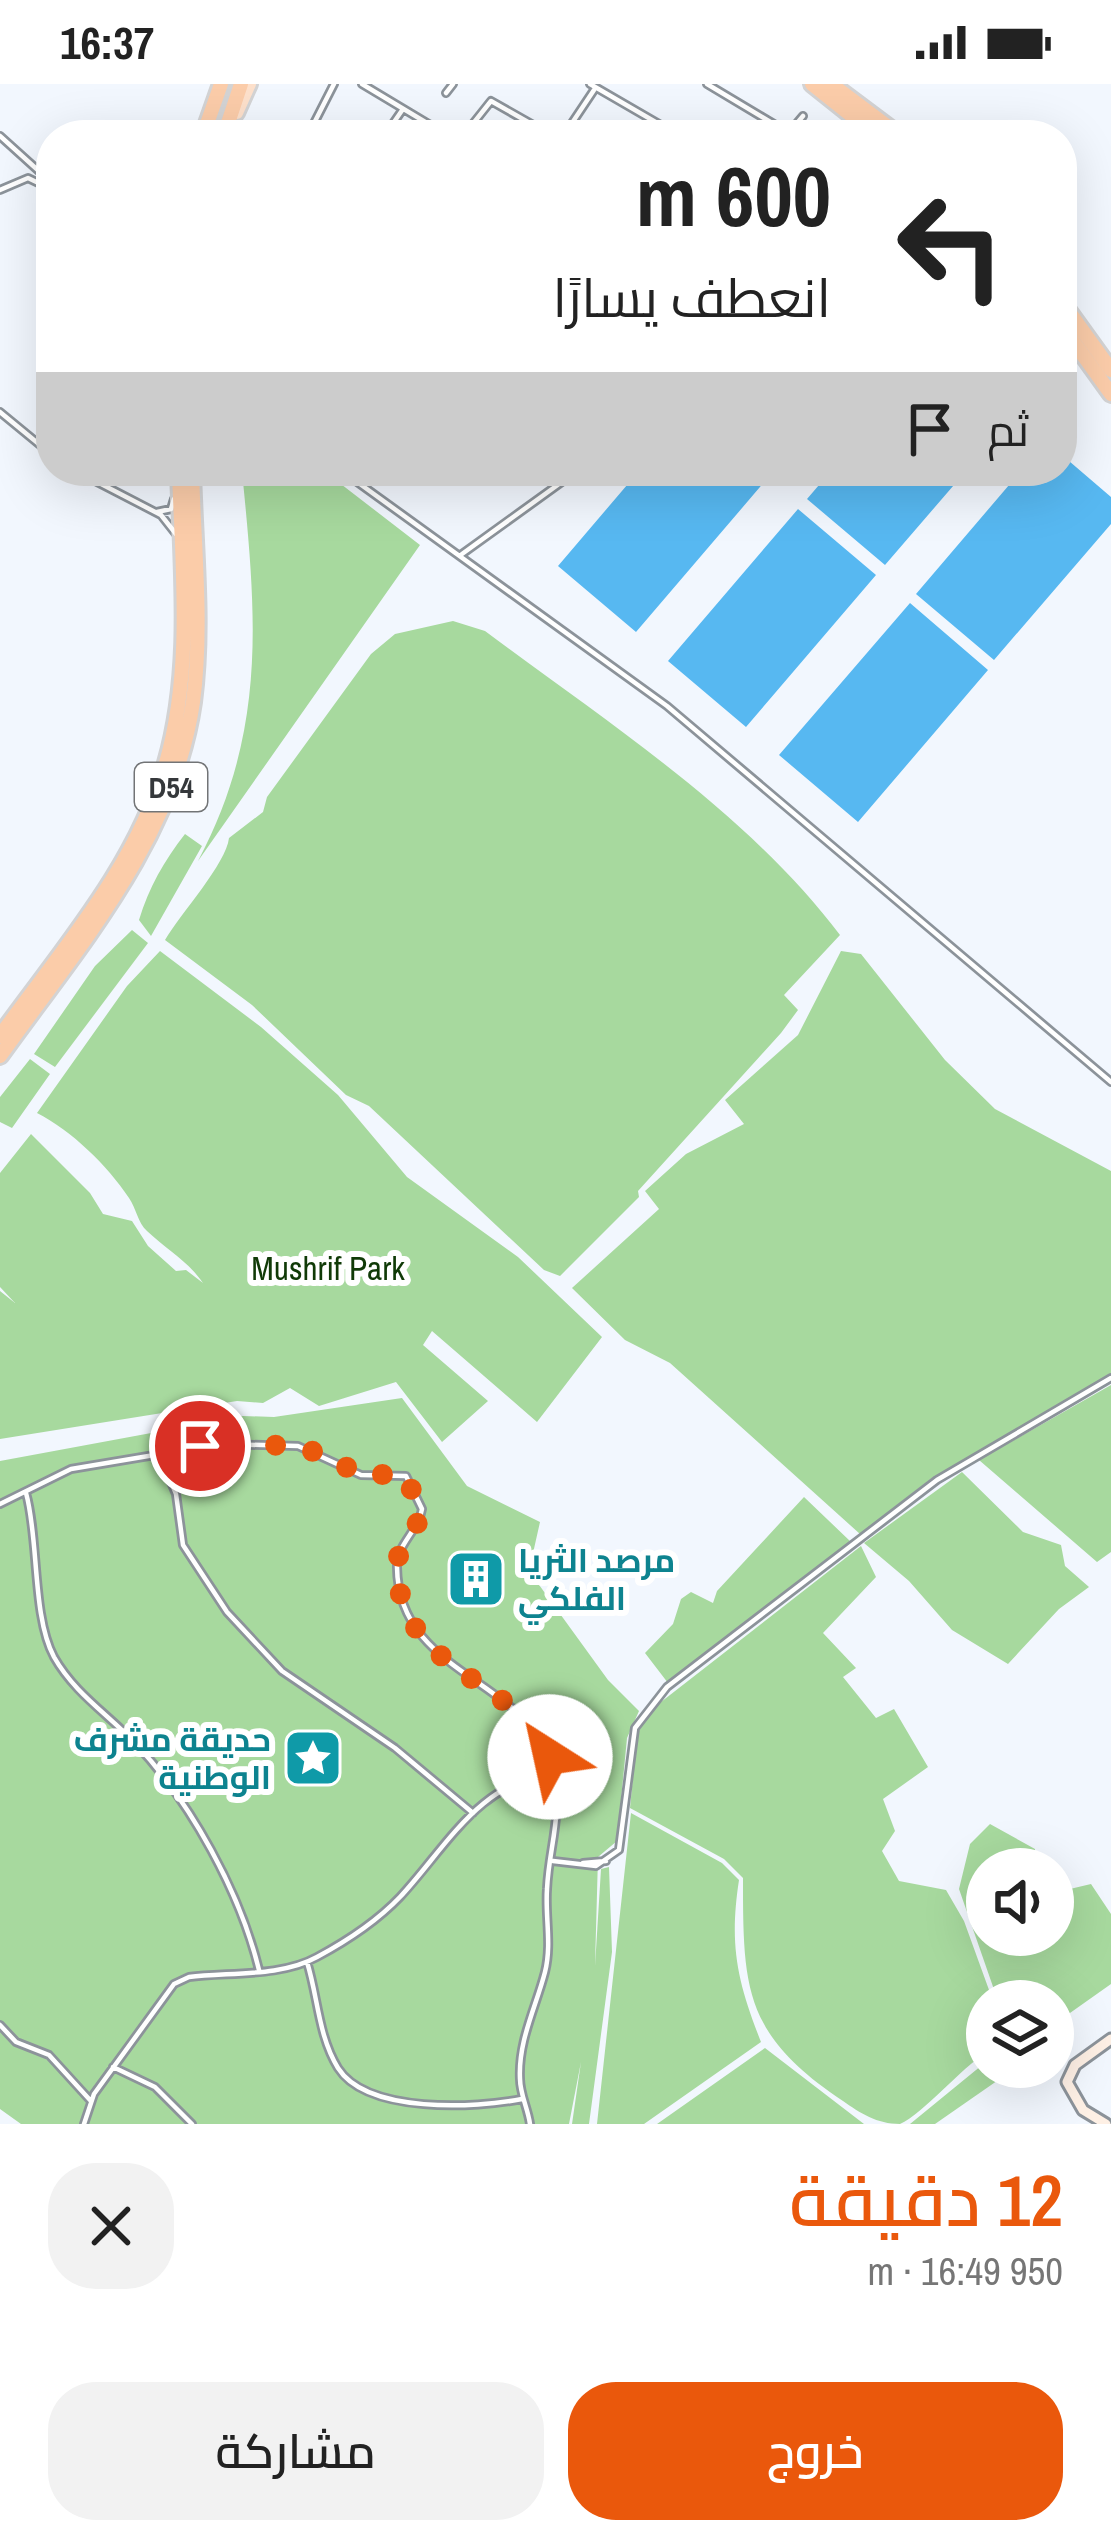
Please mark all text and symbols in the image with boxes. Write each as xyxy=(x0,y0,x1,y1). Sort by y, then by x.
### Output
text: 16:37 xyxy=(60,12,154,73)
text: 600 m xyxy=(636,139,831,252)
icon: left xyxy=(873,168,1029,324)
text: انعطف يسارًا xyxy=(552,261,831,334)
icon: arrive xyxy=(897,396,963,462)
text: ثم xyxy=(987,399,1029,460)
road number: D54 xyxy=(135,763,207,811)
park label: Mushrif Park xyxy=(251,1246,405,1290)
pin xyxy=(149,1395,251,1497)
icon: arrive xyxy=(167,1413,233,1479)
place label: مرصد الثريا الفلكي xyxy=(518,1538,675,1625)
building icon: مرصد الثريا الفلكي xyxy=(445,1548,507,1610)
position arrow xyxy=(487,1694,613,1820)
place label: حديقة مشرف الوطنية xyxy=(73,1717,271,1799)
place icon: حديقة مشرف الوطنية xyxy=(282,1727,344,1789)
map controls xyxy=(966,1848,1074,2088)
button: sound xyxy=(966,1848,1074,1956)
button: layers xyxy=(966,1980,1074,2088)
text: 12 دقيقة xyxy=(789,2151,1063,2248)
button: close xyxy=(48,2163,174,2289)
text: 950 m · 16:49 xyxy=(867,2245,1063,2297)
button: مشاركة xyxy=(48,2382,544,2520)
button: خروج xyxy=(568,2382,1063,2520)

